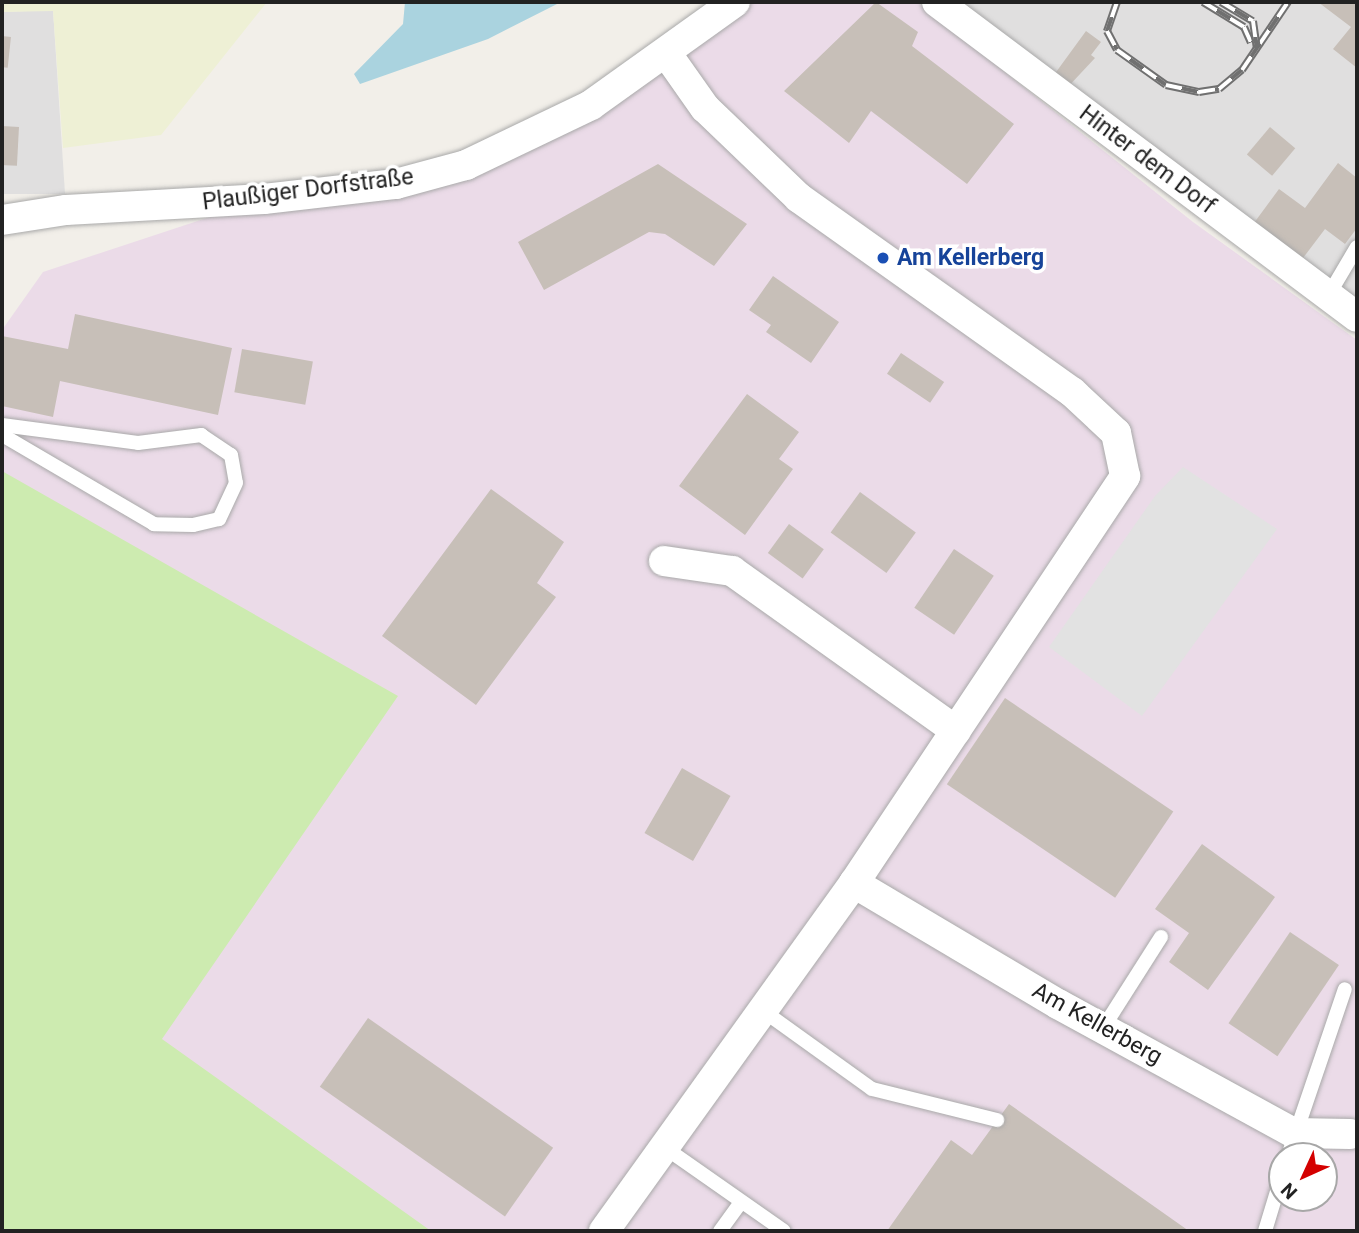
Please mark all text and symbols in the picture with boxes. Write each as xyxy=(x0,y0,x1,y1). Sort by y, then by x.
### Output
street label: Hinter dem Dorf xyxy=(1074,100,1220,220)
street label: Plaußiger Dorfstraße xyxy=(201,163,415,217)
place label: Am Kellerberg xyxy=(897,244,1044,272)
marker: Am Kellerberg xyxy=(875,250,891,266)
street label: Am Kellerberg xyxy=(1027,977,1167,1071)
north arrow xyxy=(1268,1142,1338,1212)
text: N xyxy=(1276,1178,1302,1204)

